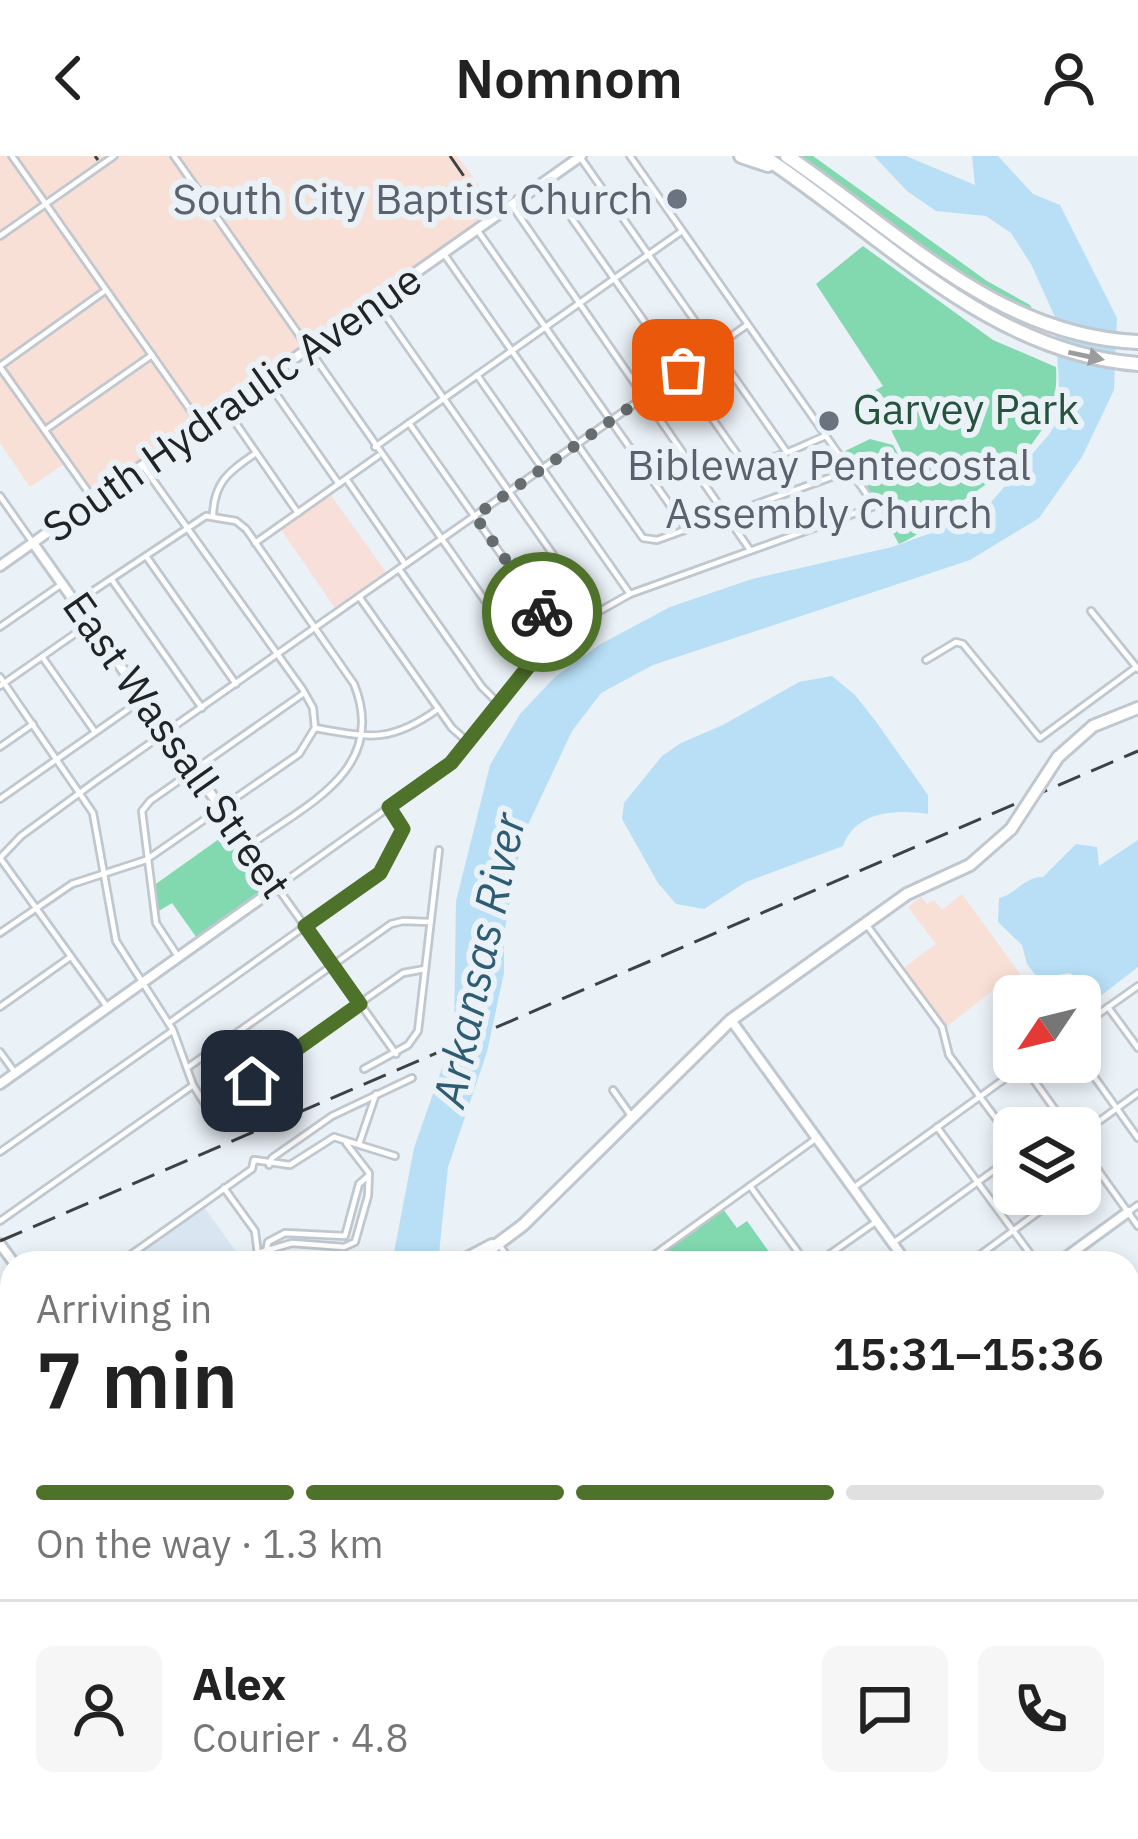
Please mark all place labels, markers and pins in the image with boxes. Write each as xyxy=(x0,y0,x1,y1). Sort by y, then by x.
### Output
place label: South City Baptist Church xyxy=(173,171,653,226)
marker: South City Baptist Church xyxy=(664,186,690,212)
pin xyxy=(632,319,734,421)
marker: Bibleway Pentecostal Assembly Church xyxy=(816,408,842,434)
place label: Bibleway Pentecostal Assembly Church xyxy=(627,437,1031,540)
pin xyxy=(201,1030,303,1132)

